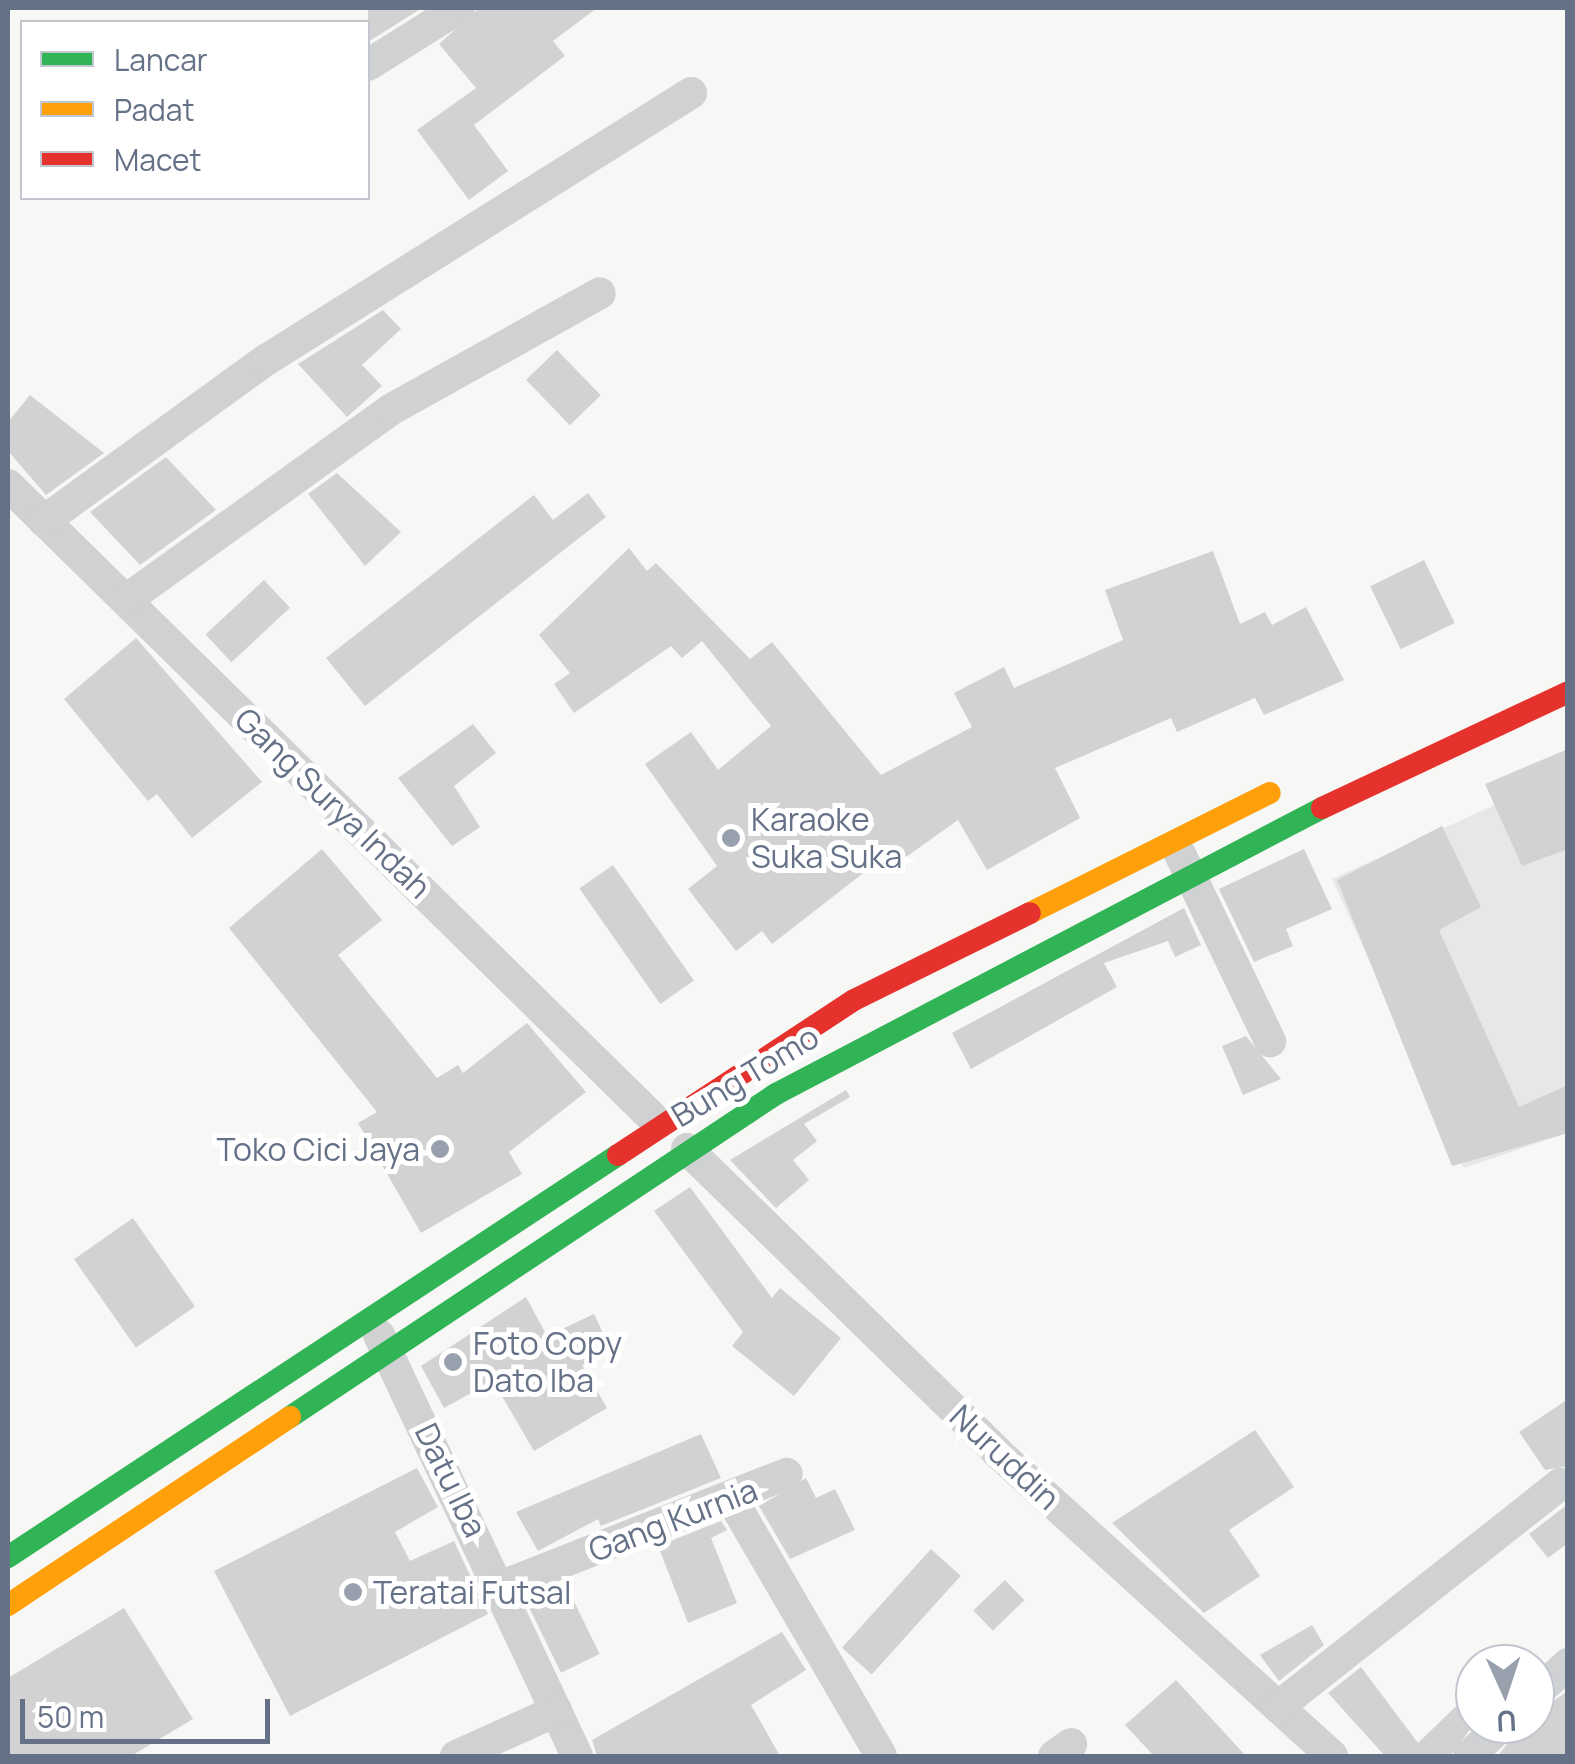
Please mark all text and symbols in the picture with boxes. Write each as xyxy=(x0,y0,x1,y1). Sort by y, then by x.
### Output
legend xyxy=(20,20,370,200)
text: Lancar xyxy=(114,39,208,80)
text: Padat xyxy=(114,89,195,130)
text: Macet xyxy=(114,139,202,180)
street label: Gang Surya Indah xyxy=(227,700,439,906)
place label: Karaoke Suka Suka xyxy=(751,801,902,876)
marker: Karaoke Suka Suka xyxy=(720,827,742,849)
street label: Bung Tomo xyxy=(665,1017,825,1135)
place label: Toko Cici Jaya xyxy=(217,1130,420,1168)
marker: Toko Cici Jaya xyxy=(429,1138,451,1160)
place label: Foto Copy Dato Iba xyxy=(473,1325,622,1400)
marker: Foto Copy Dato Iba xyxy=(442,1351,464,1373)
street label: Nuruddin xyxy=(942,1397,1068,1517)
street label: Datu Iba xyxy=(407,1417,495,1543)
street label: Gang Kurnia xyxy=(583,1470,763,1570)
place label: Teratai Futsal xyxy=(373,1573,571,1611)
marker: Teratai Futsal xyxy=(342,1581,364,1603)
north arrow xyxy=(1455,1644,1555,1744)
scale bar xyxy=(25,1679,275,1741)
text: 50 m xyxy=(37,1696,104,1737)
text: U xyxy=(1495,1702,1518,1741)

